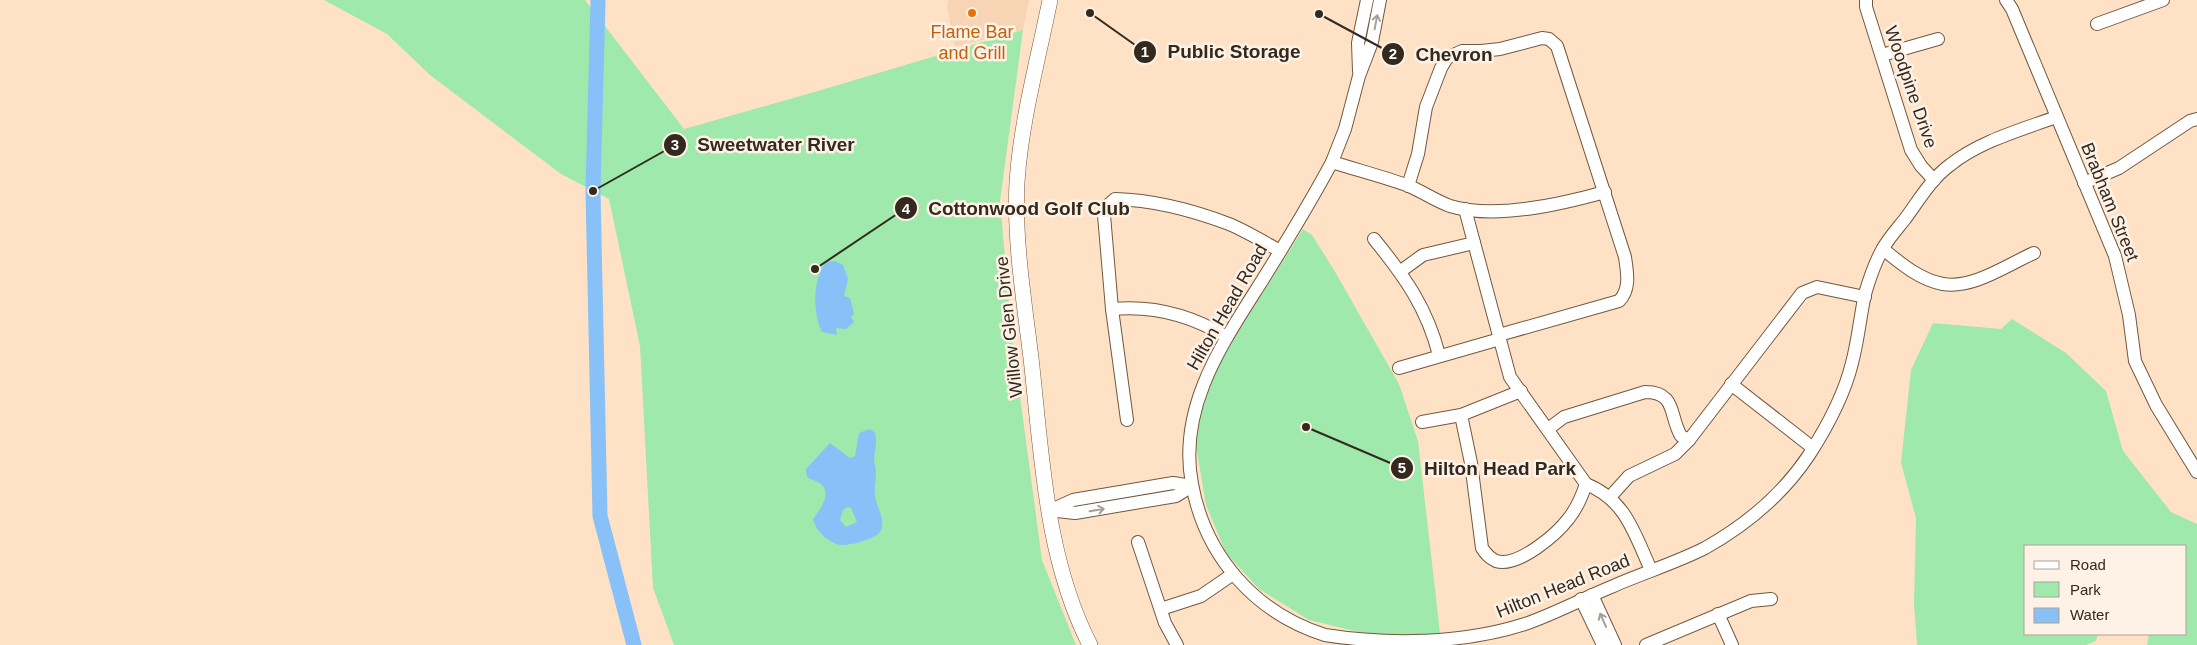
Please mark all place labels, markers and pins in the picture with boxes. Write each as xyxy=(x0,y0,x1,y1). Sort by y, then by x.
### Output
marker: Flame Bar and Grill xyxy=(966,7,978,19)
place label: Flame Bar and Grill xyxy=(930,22,1014,63)
callout: Public Storage xyxy=(1133,35,1311,69)
callout: Chevron xyxy=(1381,37,1503,71)
callout: Sweetwater River xyxy=(663,128,865,162)
callout: Cottonwood Golf Club xyxy=(894,191,1140,225)
callout: Hilton Head Park xyxy=(1389,451,1586,485)

